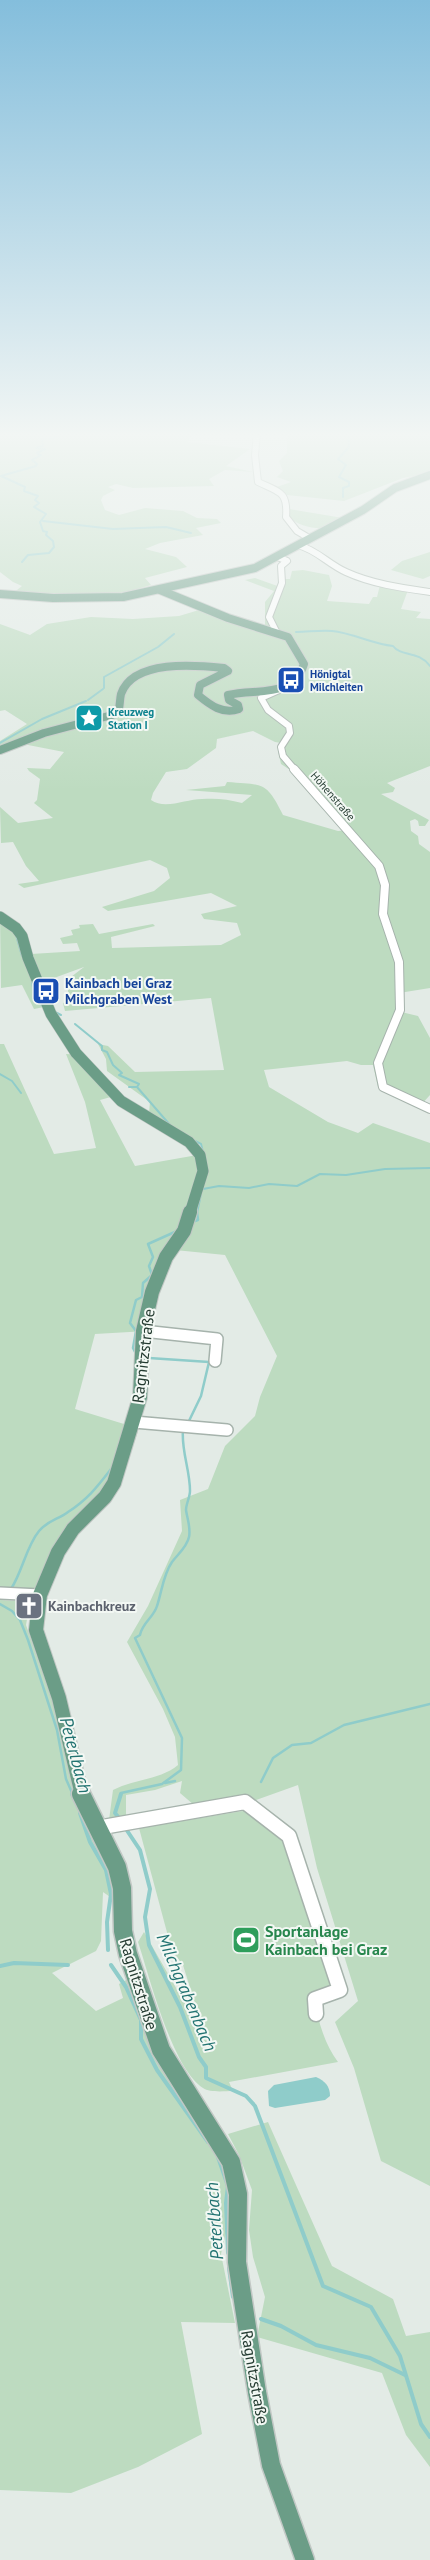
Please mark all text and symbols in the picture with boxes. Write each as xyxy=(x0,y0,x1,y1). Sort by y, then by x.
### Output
bus stop icon: Hönigtal Milchleiten xyxy=(276,665,306,695)
place label: Hönigtal Milchleiten xyxy=(310,667,363,694)
place icon: Kreuzweg Station I xyxy=(74,703,104,733)
place label: Kreuzweg Station I xyxy=(108,705,154,732)
street label: Höhenstraße xyxy=(308,769,358,824)
place label: Kainbach bei Graz Milchgraben West xyxy=(65,974,172,1008)
bus stop icon: Kainbach bei Graz Milchgraben West xyxy=(31,976,61,1006)
street label: Ragnitzstraße xyxy=(127,1308,159,1404)
church icon: Kainbachkreuz xyxy=(14,1591,44,1621)
place label: Kainbachkreuz xyxy=(48,1597,136,1615)
water label: Peterlbach xyxy=(55,1714,97,1796)
place label: Sportanlage Kainbach bei Graz xyxy=(265,1921,387,1959)
sports icon: Sportanlage Kainbach bei Graz xyxy=(231,1925,261,1955)
water label: Milchgrabenbach xyxy=(152,1929,222,2055)
street label: Ragnitzstraße xyxy=(116,1936,162,2032)
water label: Peterlbach xyxy=(200,2181,228,2261)
street label: Ragnitzstraße xyxy=(237,2329,273,2425)

